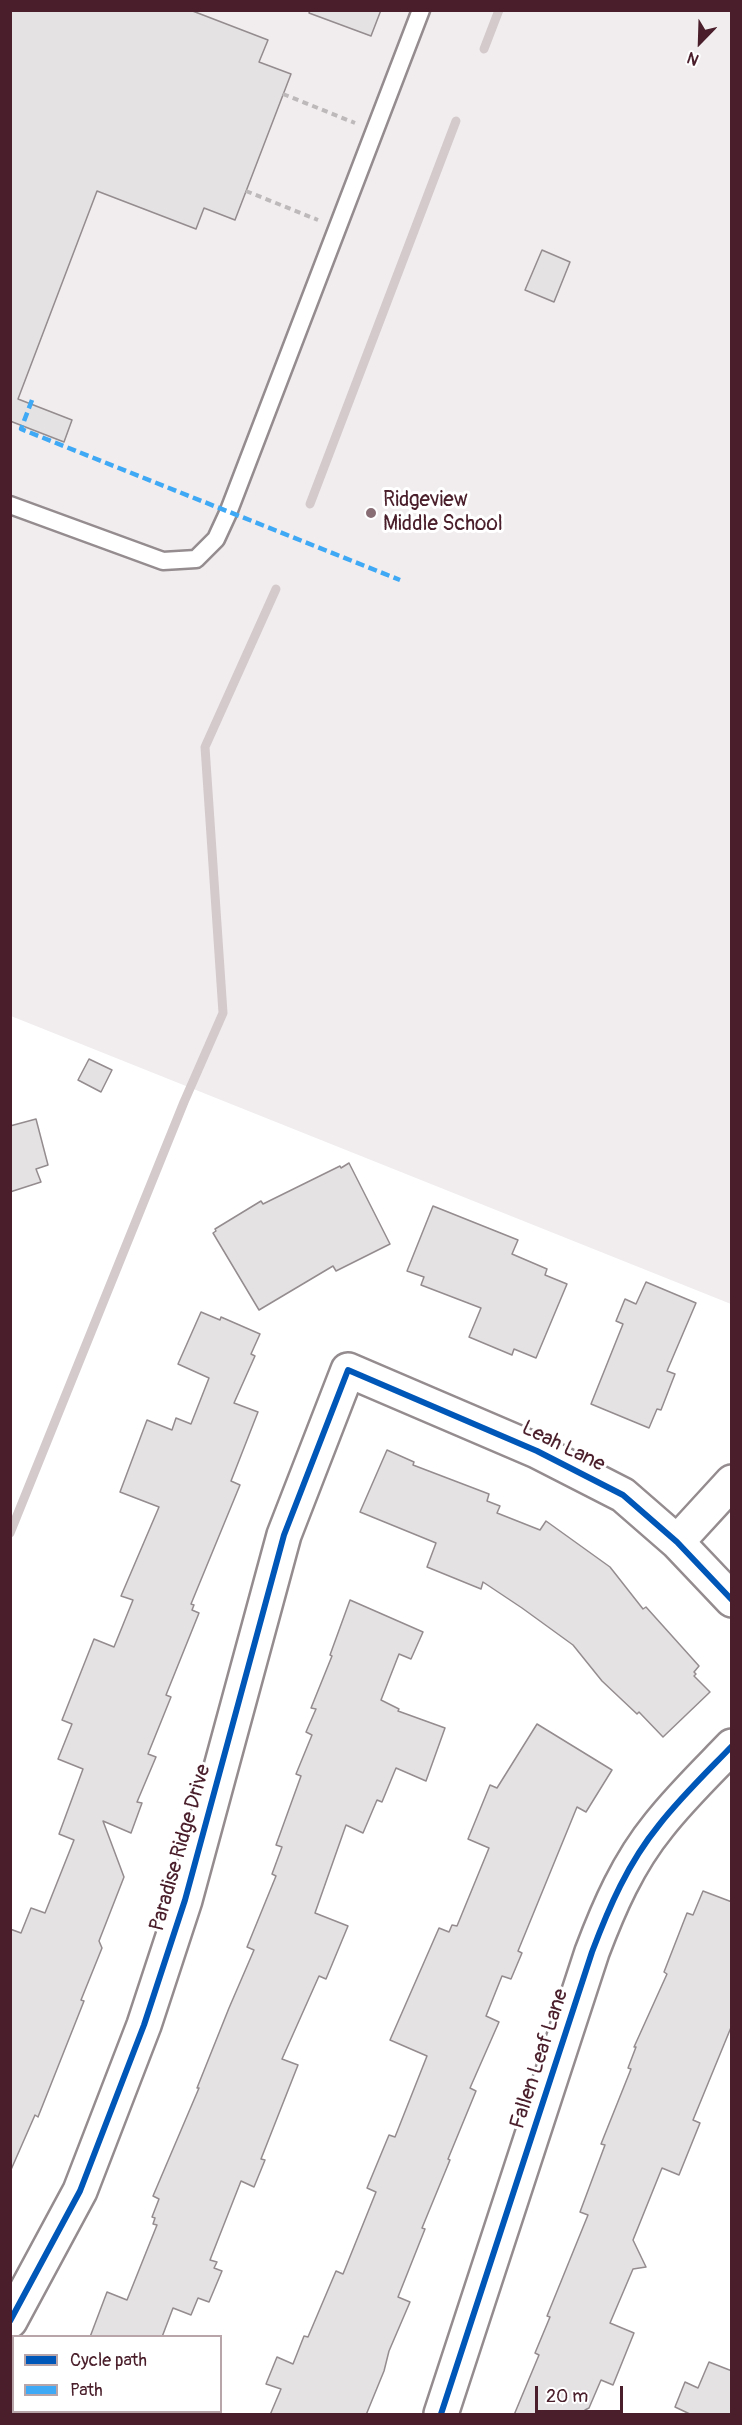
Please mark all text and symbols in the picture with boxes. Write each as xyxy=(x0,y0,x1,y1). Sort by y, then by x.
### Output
north arrow xyxy=(670,12,730,72)
text: N xyxy=(684,47,702,70)
place label: Ridgeview Middle School xyxy=(383,488,503,538)
marker: Ridgeview Middle School xyxy=(364,506,378,520)
street label: Leah Lane xyxy=(517,1416,609,1478)
street label: Paradise Ridge Drive xyxy=(145,1762,217,1934)
street label: Fallen Leaf Lane xyxy=(505,1986,575,2132)
legend xyxy=(12,2335,222,2413)
text: Cycle path xyxy=(70,2349,147,2372)
scale bar xyxy=(538,2374,626,2412)
text: Path xyxy=(70,2379,103,2402)
text: 20 m xyxy=(546,2385,588,2408)

